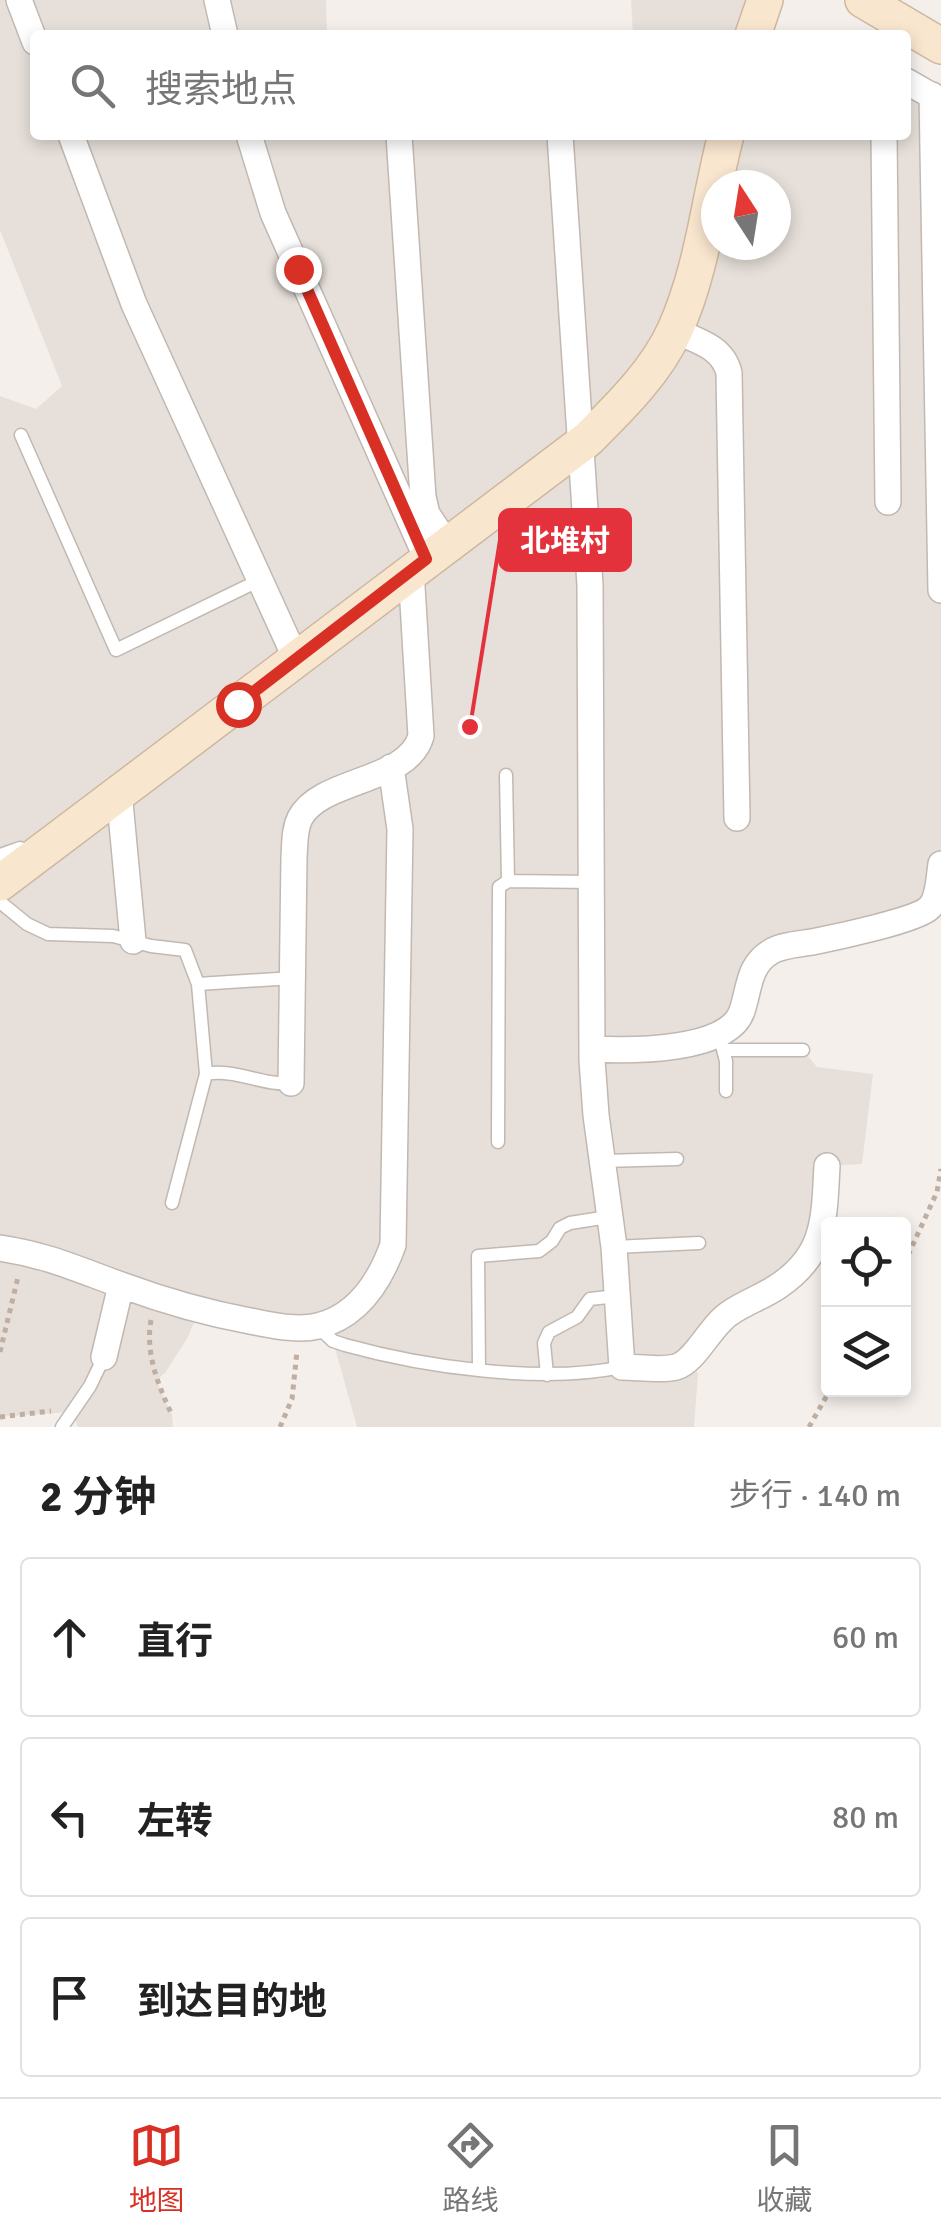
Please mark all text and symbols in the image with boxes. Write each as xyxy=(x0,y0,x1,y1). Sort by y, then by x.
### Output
search box xyxy=(30,30,911,140)
icon: search xyxy=(65,58,120,113)
text: 搜索地点 xyxy=(145,66,297,113)
north arrow xyxy=(701,170,791,260)
route end xyxy=(276,247,322,293)
callout: 北堆村 xyxy=(500,510,630,570)
text: 北堆村 xyxy=(520,523,610,560)
route start xyxy=(216,682,262,728)
map controls xyxy=(821,1217,911,1397)
button: locate xyxy=(821,1217,911,1307)
button: layers xyxy=(821,1307,911,1397)
text: 2 分钟 xyxy=(40,1472,156,1523)
text: 步行 · 140 m xyxy=(729,1476,901,1515)
icon: ahead xyxy=(42,1610,97,1665)
text: 直行 xyxy=(137,1618,213,1665)
text: 60 m xyxy=(832,1618,899,1657)
icon: left xyxy=(42,1790,97,1845)
text: 左转 xyxy=(137,1798,213,1845)
text: 80 m xyxy=(832,1798,899,1837)
icon: arrive xyxy=(42,1970,97,2025)
text: 到达目的地 xyxy=(137,1978,327,2025)
tab: 地图 xyxy=(129,2118,185,2218)
tab: 路线 xyxy=(442,2118,498,2218)
tab: 收藏 xyxy=(756,2118,812,2218)

